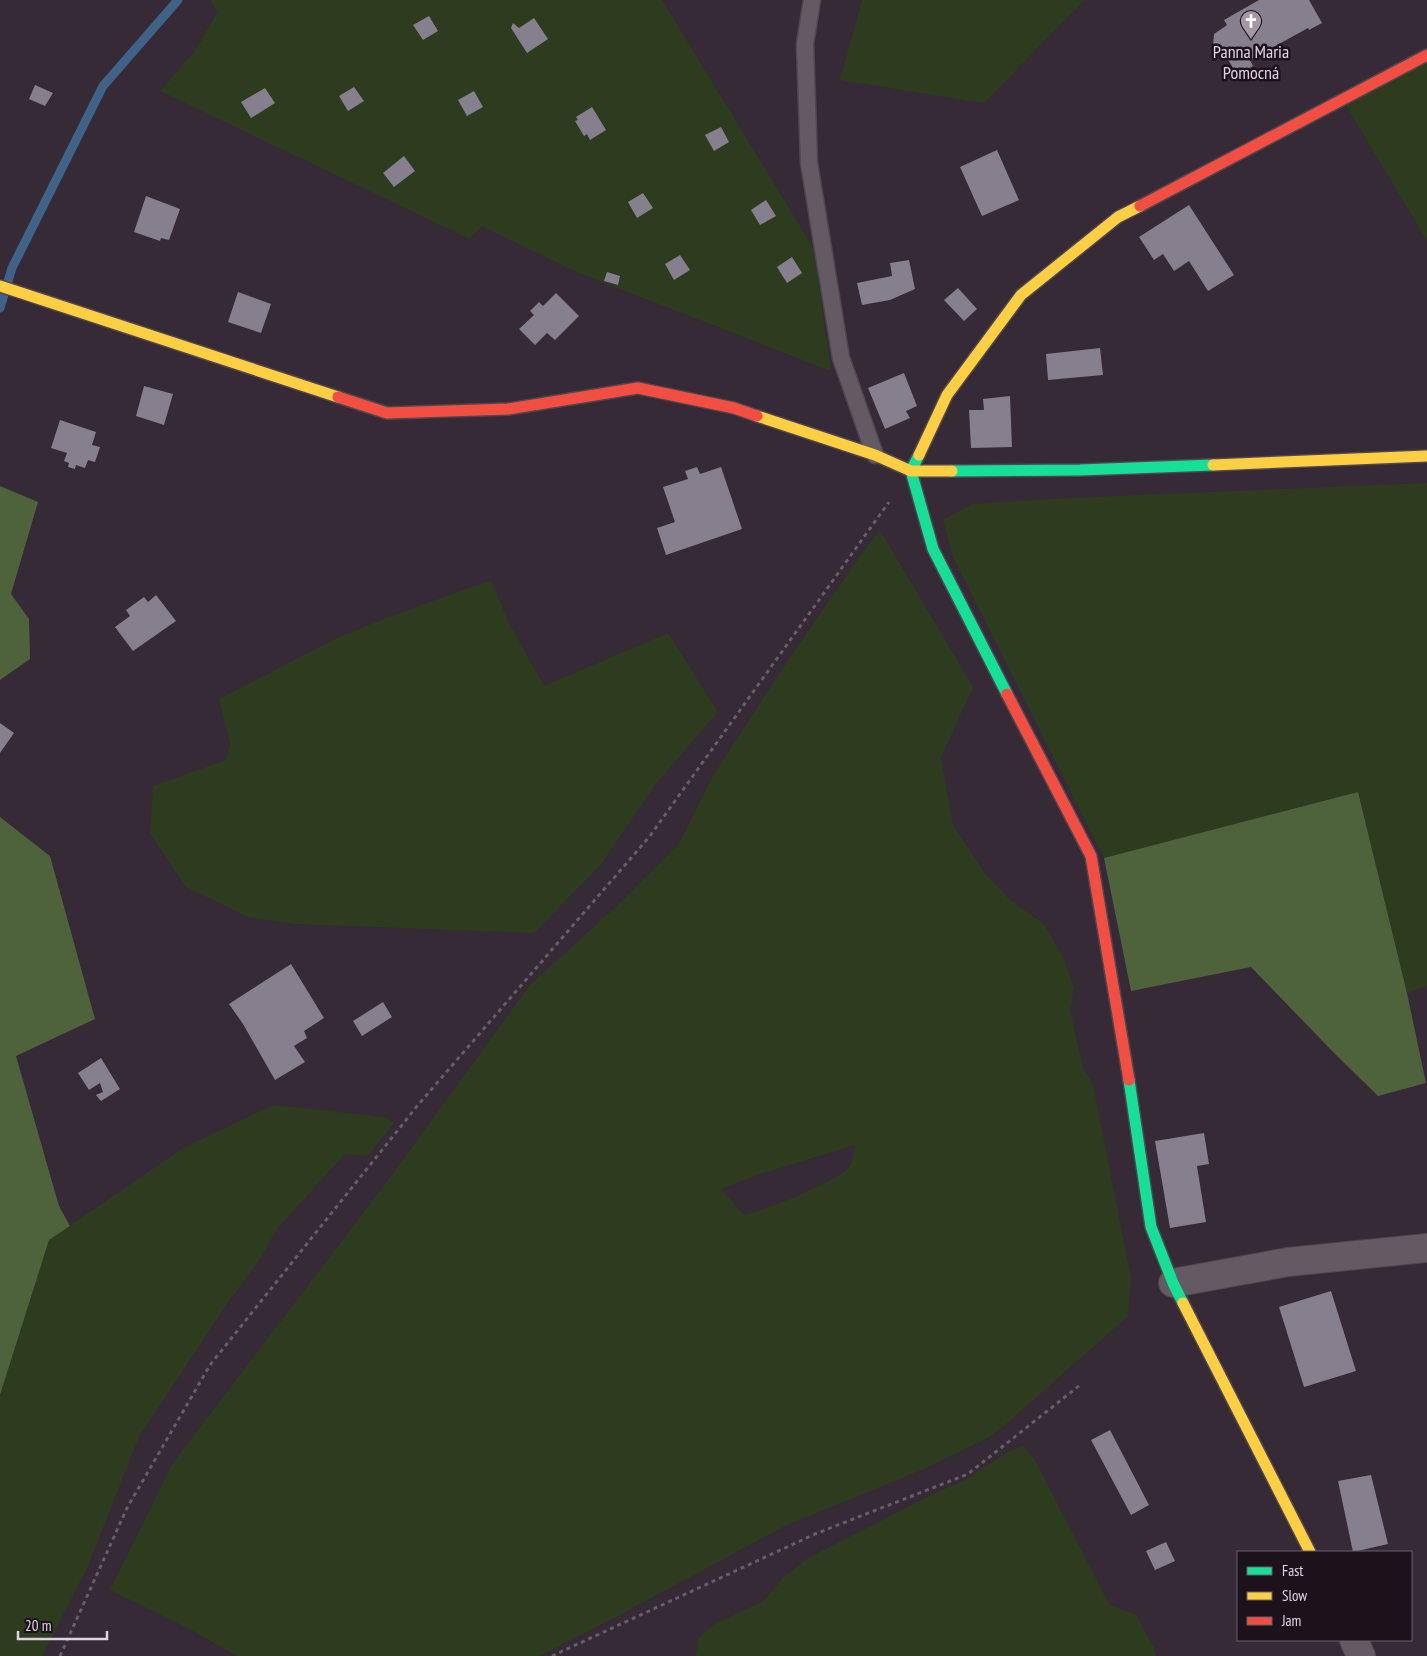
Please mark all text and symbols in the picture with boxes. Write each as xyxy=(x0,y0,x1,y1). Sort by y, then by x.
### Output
church icon: Panna Maria Pomocná xyxy=(1239,9,1263,40)
place label: Panna Maria Pomocná xyxy=(1213,40,1289,84)
legend xyxy=(1237,1551,1412,1641)
text: Fast xyxy=(1282,1561,1303,1580)
text: Slow xyxy=(1282,1586,1307,1605)
scale bar xyxy=(18,1608,106,1640)
text: Jam xyxy=(1281,1611,1301,1630)
text: 20 m xyxy=(25,1616,51,1635)

